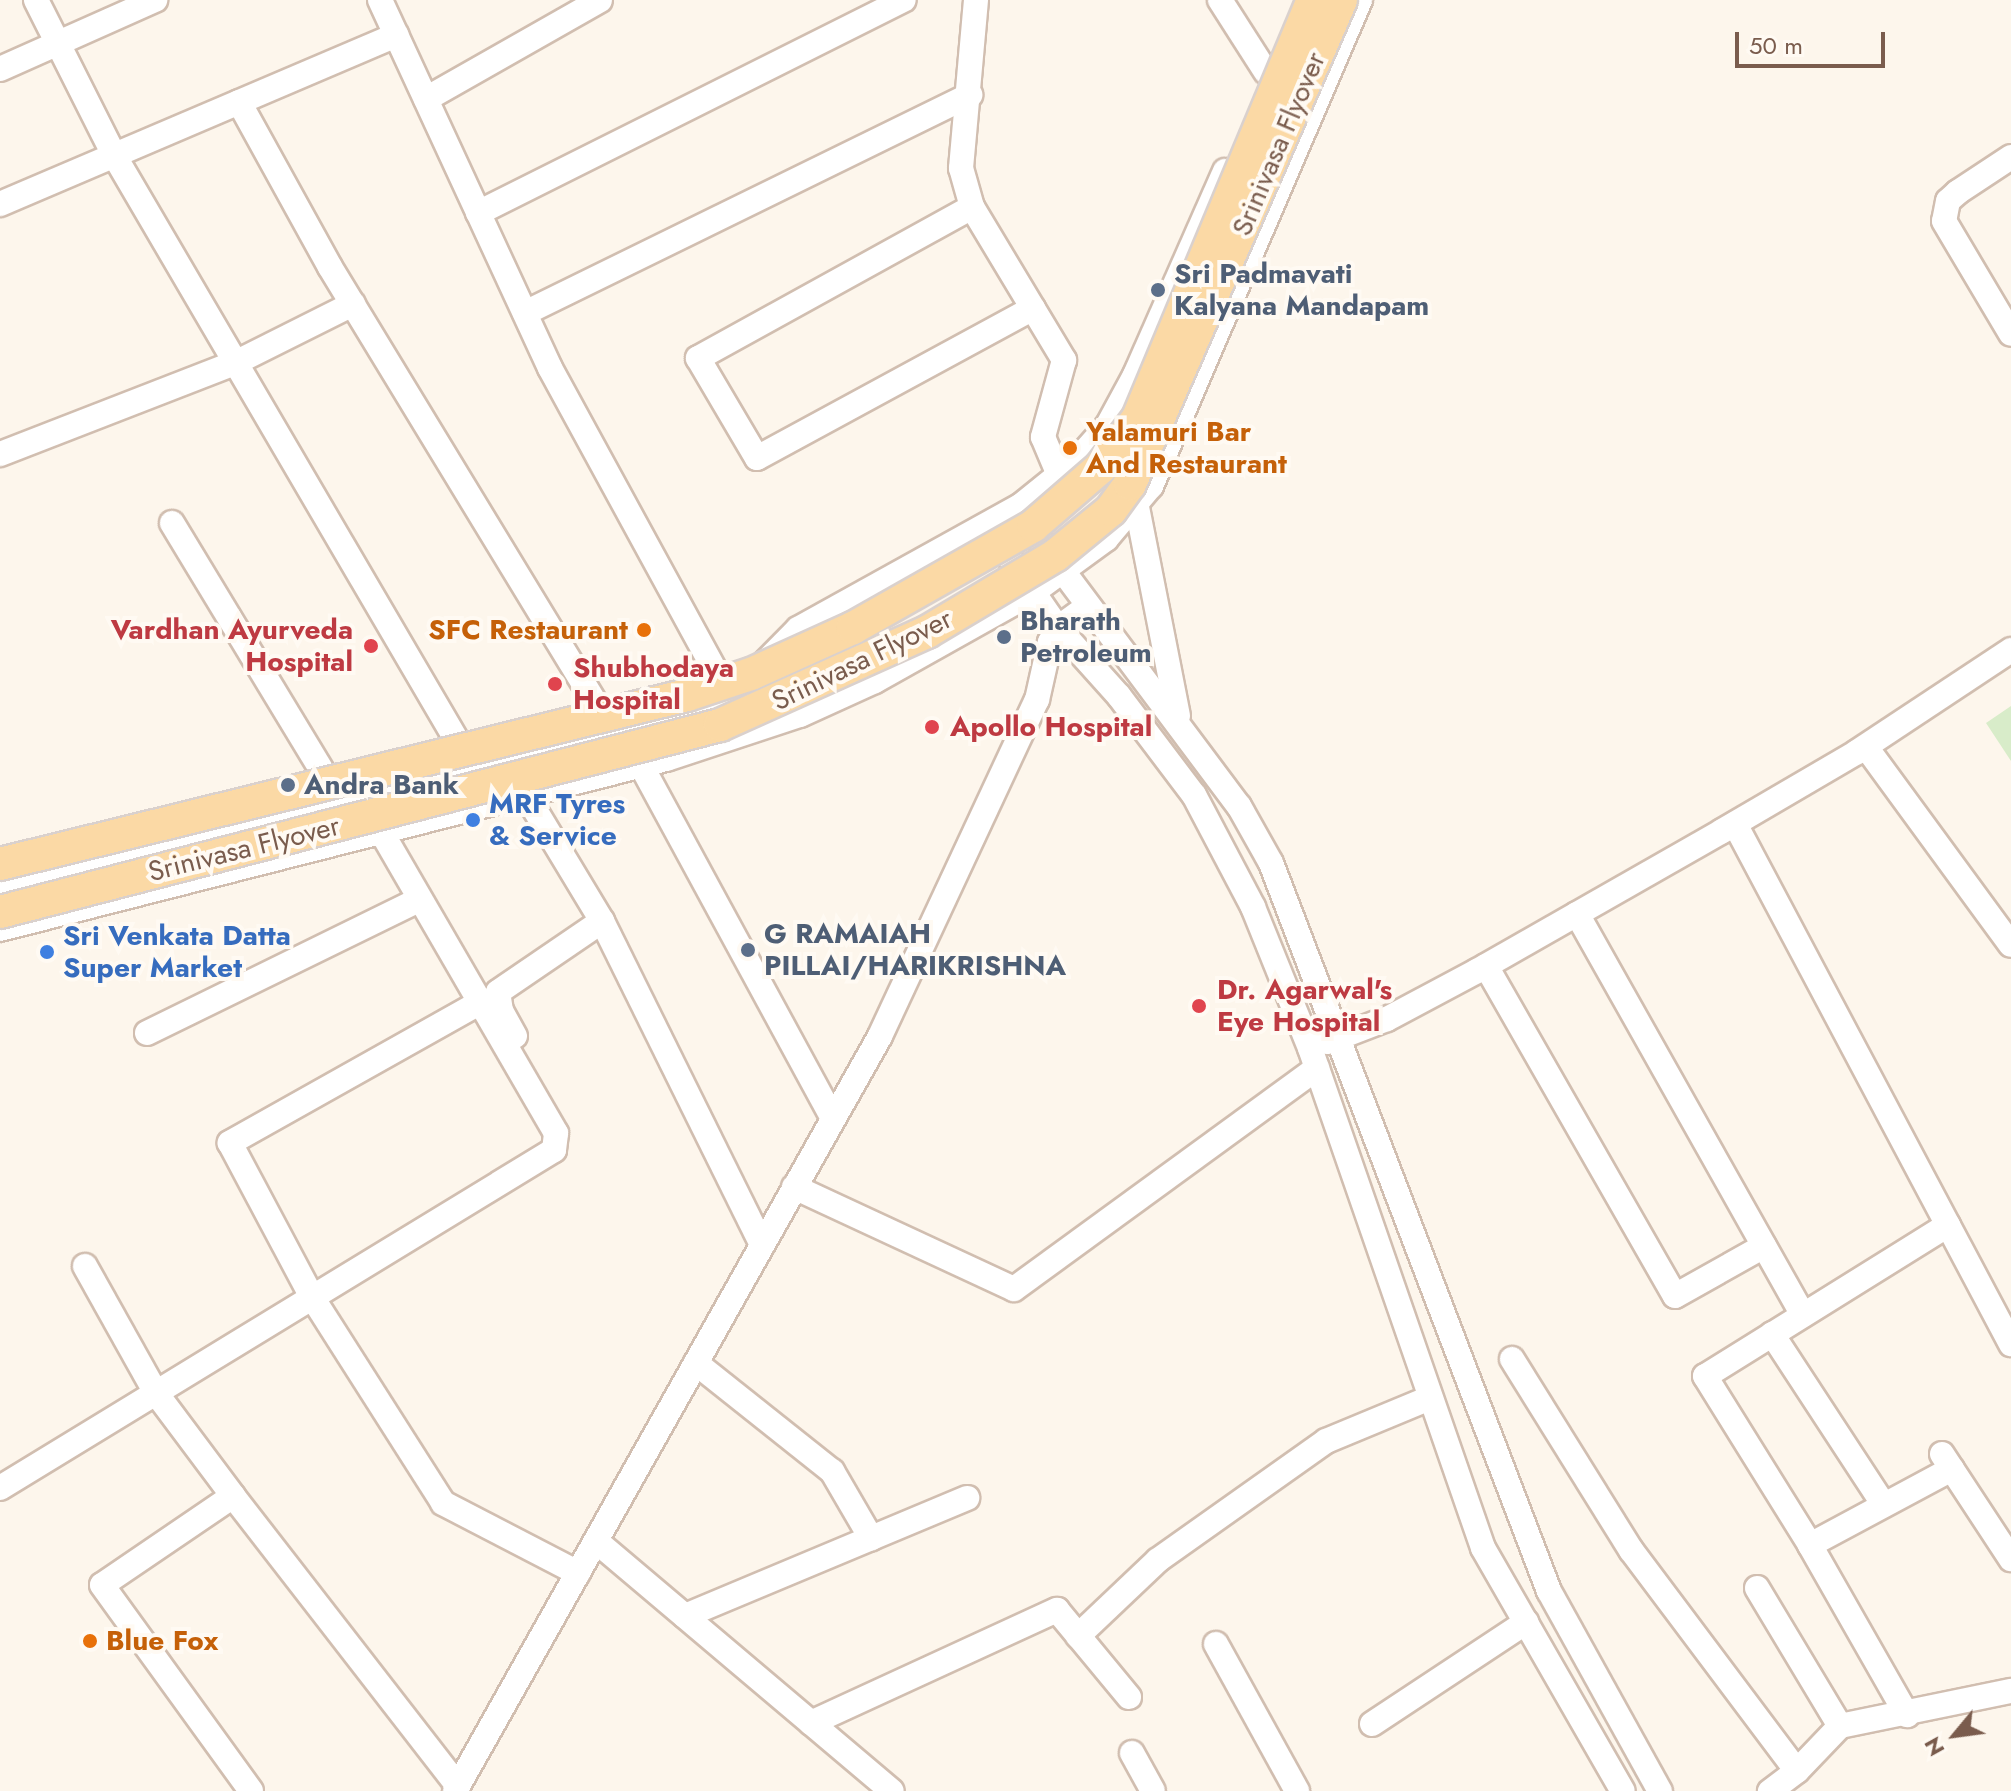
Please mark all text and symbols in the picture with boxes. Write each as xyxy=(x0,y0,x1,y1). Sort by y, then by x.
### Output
scale bar xyxy=(1739,16,1889,66)
text: 50 m xyxy=(1749,28,1803,63)
street label: Srinivasa Flyover xyxy=(1225,47,1333,241)
place label: Sri Padmavati Kalyana Mandapam xyxy=(1174,257,1429,323)
marker: Sri Padmavati Kalyana Mandapam xyxy=(1149,281,1167,299)
place label: Yalamuri Bar And Restaurant xyxy=(1086,415,1287,481)
marker: Yalamuri Bar And Restaurant xyxy=(1061,439,1079,457)
street label: Srinivasa Flyover xyxy=(766,602,958,718)
place label: Bharath Petroleum xyxy=(1020,604,1152,670)
place label: Vardhan Ayurveda Hospital xyxy=(111,613,353,679)
place label: SFC Restaurant xyxy=(428,613,628,647)
marker: SFC Restaurant xyxy=(635,621,653,639)
marker: Bharath Petroleum xyxy=(995,628,1013,646)
marker: Vardhan Ayurveda Hospital xyxy=(360,635,382,657)
place label: Shubhodaya Hospital xyxy=(573,651,734,717)
marker: Shubhodaya Hospital xyxy=(544,673,566,695)
place label: Apollo Hospital xyxy=(950,710,1152,744)
marker: Apollo Hospital xyxy=(921,716,943,738)
place label: Andra Bank xyxy=(304,768,459,802)
marker: Andra Bank xyxy=(279,776,297,794)
place label: MRF Tyres & Service xyxy=(489,787,625,853)
street label: Srinivasa Flyover xyxy=(145,809,343,889)
marker: MRF Tyres & Service xyxy=(464,811,482,829)
place label: G RAMAIAH PILLAI/HARIKRISHNA xyxy=(764,917,1066,983)
place label: Sri Venkata Datta Super Market xyxy=(63,919,291,985)
marker: G RAMAIAH PILLAI/HARIKRISHNA xyxy=(739,941,757,959)
marker: Sri Venkata Datta Super Market xyxy=(38,943,56,961)
place label: Dr. Agarwal's Eye Hospital xyxy=(1217,973,1392,1039)
marker: Dr. Agarwal's Eye Hospital xyxy=(1188,995,1210,1017)
place label: Blue Fox xyxy=(106,1624,218,1658)
marker: Blue Fox xyxy=(81,1632,99,1650)
north arrow xyxy=(1915,1695,1995,1775)
text: N xyxy=(1916,1731,1952,1762)

